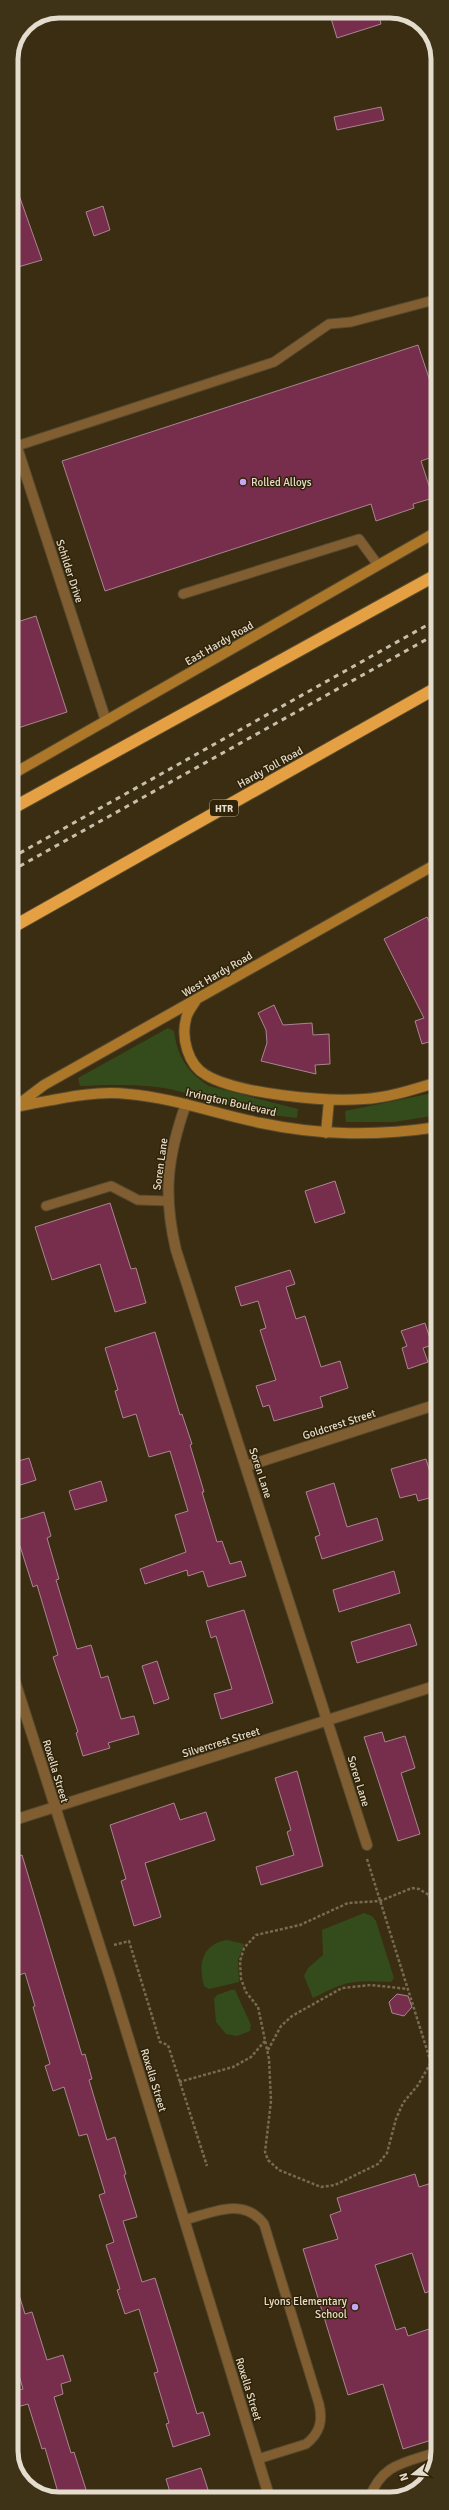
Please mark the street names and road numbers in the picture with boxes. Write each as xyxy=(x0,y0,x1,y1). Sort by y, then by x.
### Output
street label: Schilder Drive xyxy=(53,538,86,604)
street label: East Hardy Road xyxy=(183,619,256,668)
street label: Hardy Toll Road xyxy=(235,744,305,791)
road number: HTR xyxy=(210,800,238,816)
street label: West Hardy Road xyxy=(180,949,255,1000)
street label: Irvington Boulevard xyxy=(184,1086,278,1119)
street label: Soren Lane xyxy=(150,1137,171,1191)
street label: Goldcrest Street xyxy=(301,1406,377,1442)
street label: Soren Lane xyxy=(246,1446,275,1500)
street label: Silvercrest Street xyxy=(181,1724,262,1760)
street label: Roxella Street xyxy=(40,1738,71,1804)
street label: Soren Lane xyxy=(345,1754,372,1808)
street label: Roxella Street xyxy=(138,2047,169,2113)
street label: Roxella Street xyxy=(233,2356,264,2422)

